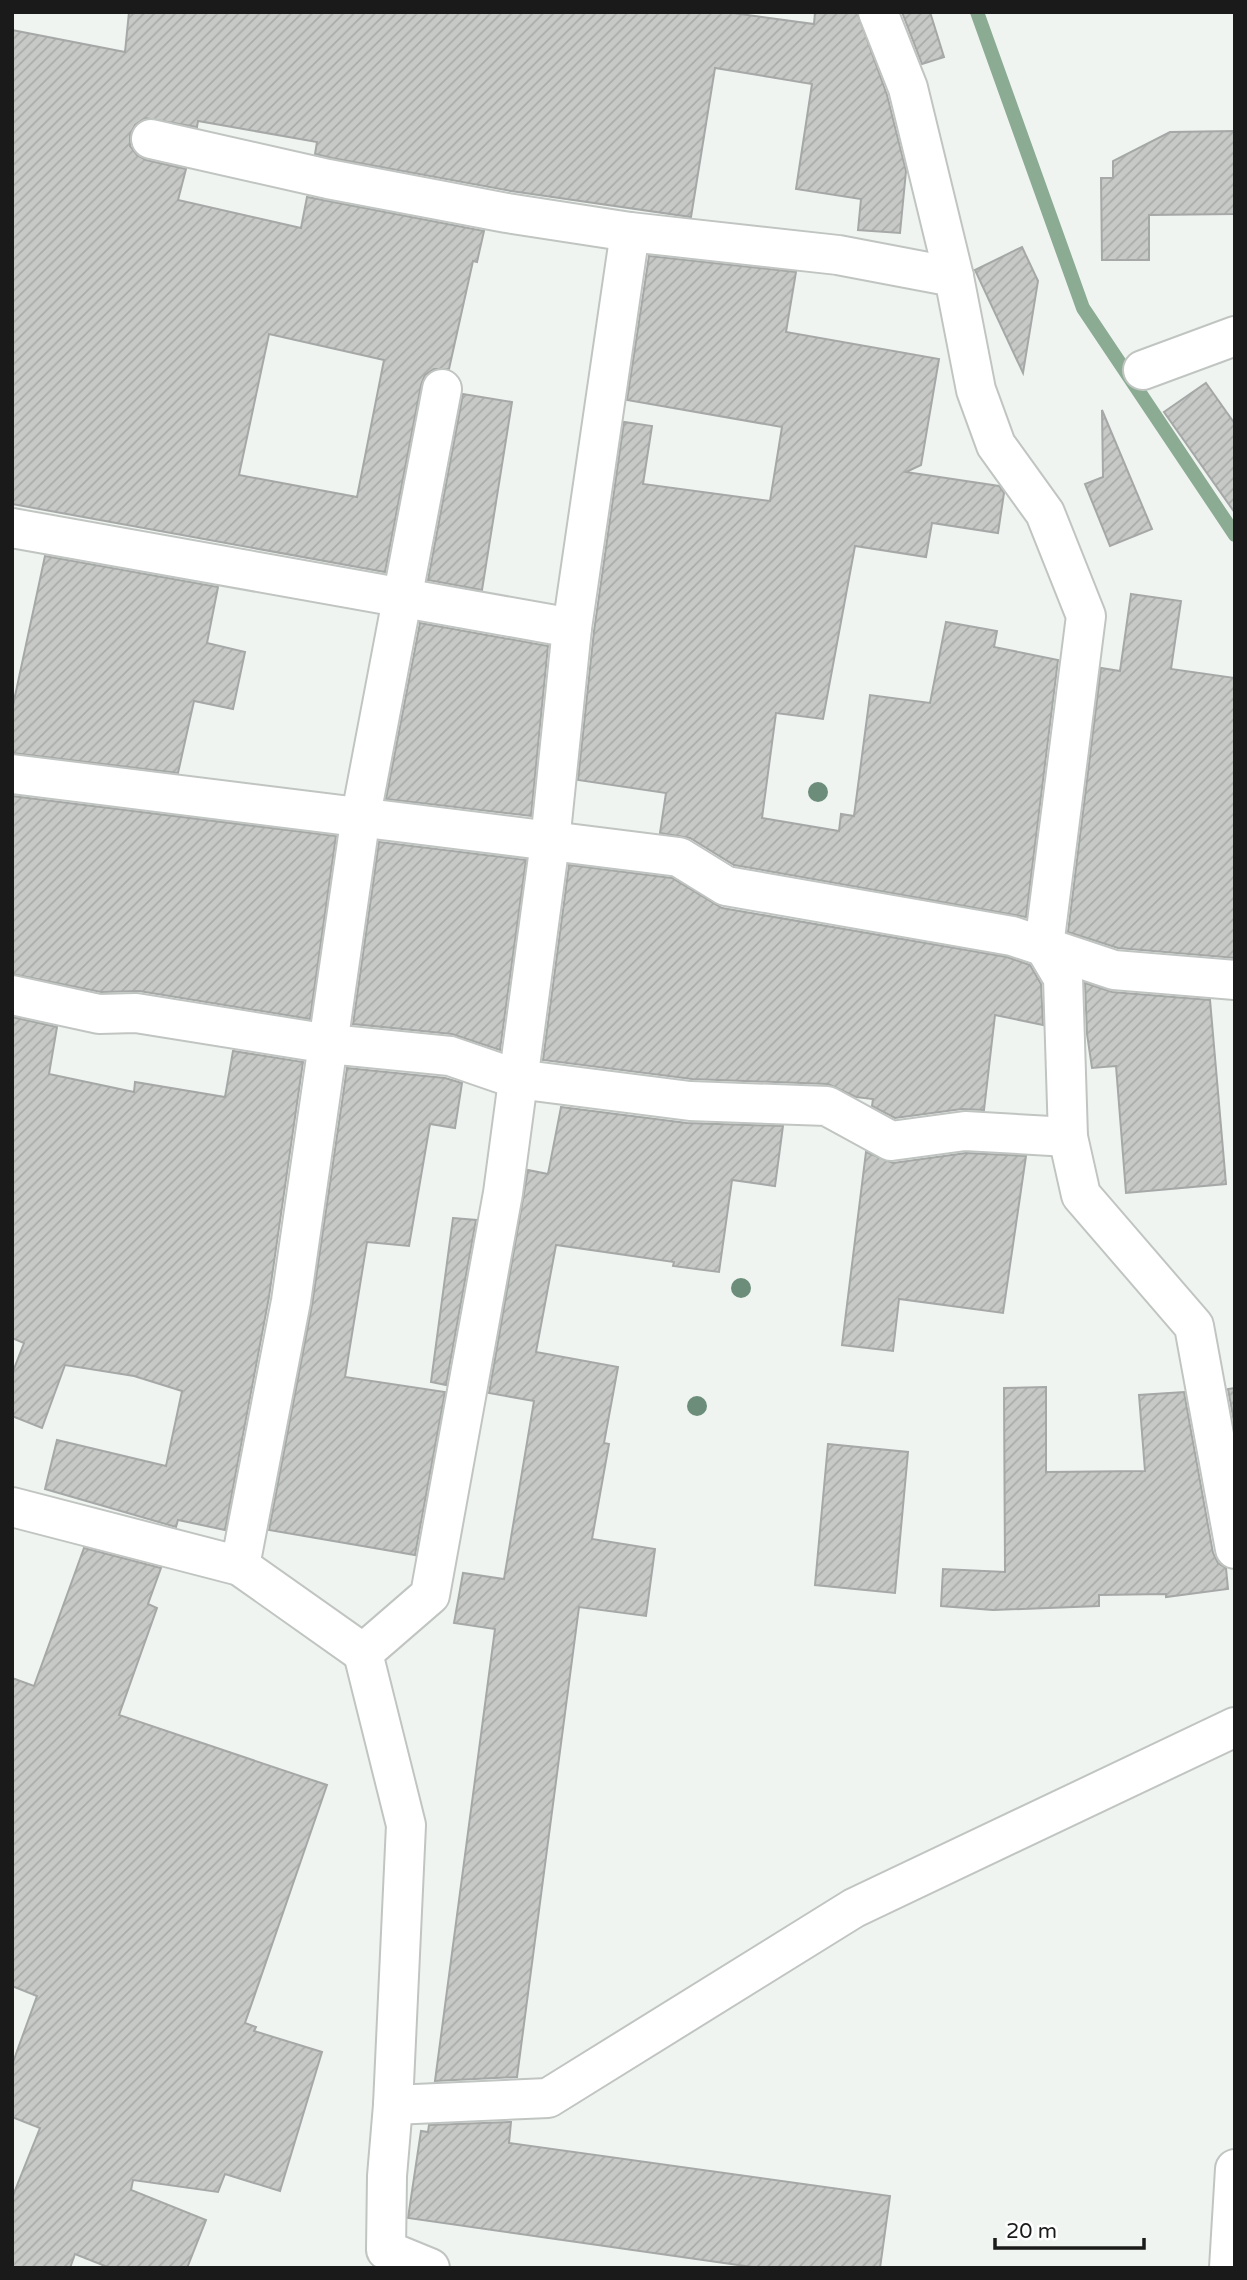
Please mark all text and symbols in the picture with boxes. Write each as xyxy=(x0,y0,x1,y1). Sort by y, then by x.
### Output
scale bar xyxy=(995,2206,1144,2250)
text: 20 m xyxy=(1006,2219,1057,2244)

